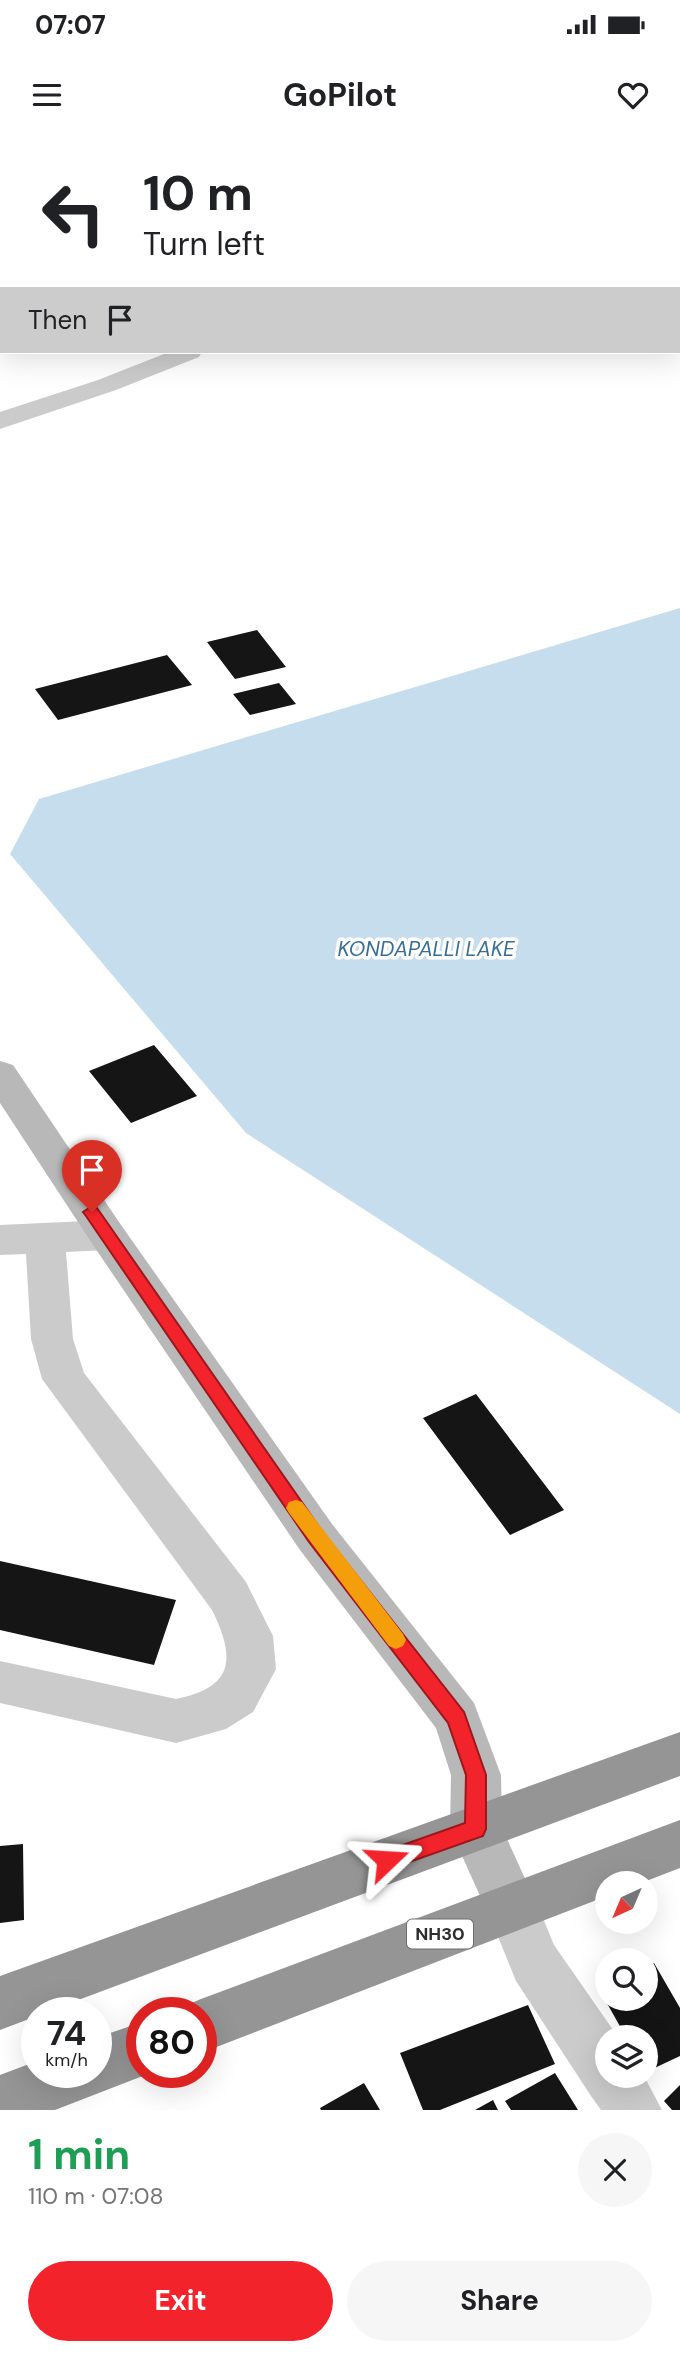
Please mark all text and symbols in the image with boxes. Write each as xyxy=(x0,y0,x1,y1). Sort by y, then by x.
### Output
text: 07:07 xyxy=(35,8,106,42)
text: GoPilot xyxy=(283,74,397,116)
icon: menu xyxy=(28,76,66,114)
icon: heart xyxy=(614,76,652,114)
text: 10 m xyxy=(143,161,253,225)
icon: left xyxy=(28,168,119,259)
text: Turn left xyxy=(143,223,265,265)
icon: arrive xyxy=(101,301,139,339)
text: Then xyxy=(28,303,87,337)
water label: KONDAPALLI LAKE xyxy=(338,935,515,963)
pin xyxy=(62,1140,122,1212)
icon: arrive xyxy=(73,1151,111,1189)
position arrow xyxy=(350,1823,424,1897)
north arrow xyxy=(595,1871,658,1934)
map controls xyxy=(595,1871,658,2088)
road number: NH30 xyxy=(407,1919,473,1948)
button: search xyxy=(595,1948,658,2011)
speed limit sign: 80 xyxy=(126,1997,217,2088)
text: 74 xyxy=(47,2010,86,2056)
button: layers xyxy=(595,2025,658,2088)
text: km/h xyxy=(45,2048,88,2072)
text: 1 min xyxy=(28,2127,130,2182)
button: close xyxy=(578,2133,652,2207)
text: 110 m · 07:08 xyxy=(28,2181,164,2211)
button: Exit xyxy=(28,2261,333,2341)
button: Share xyxy=(347,2261,652,2341)

